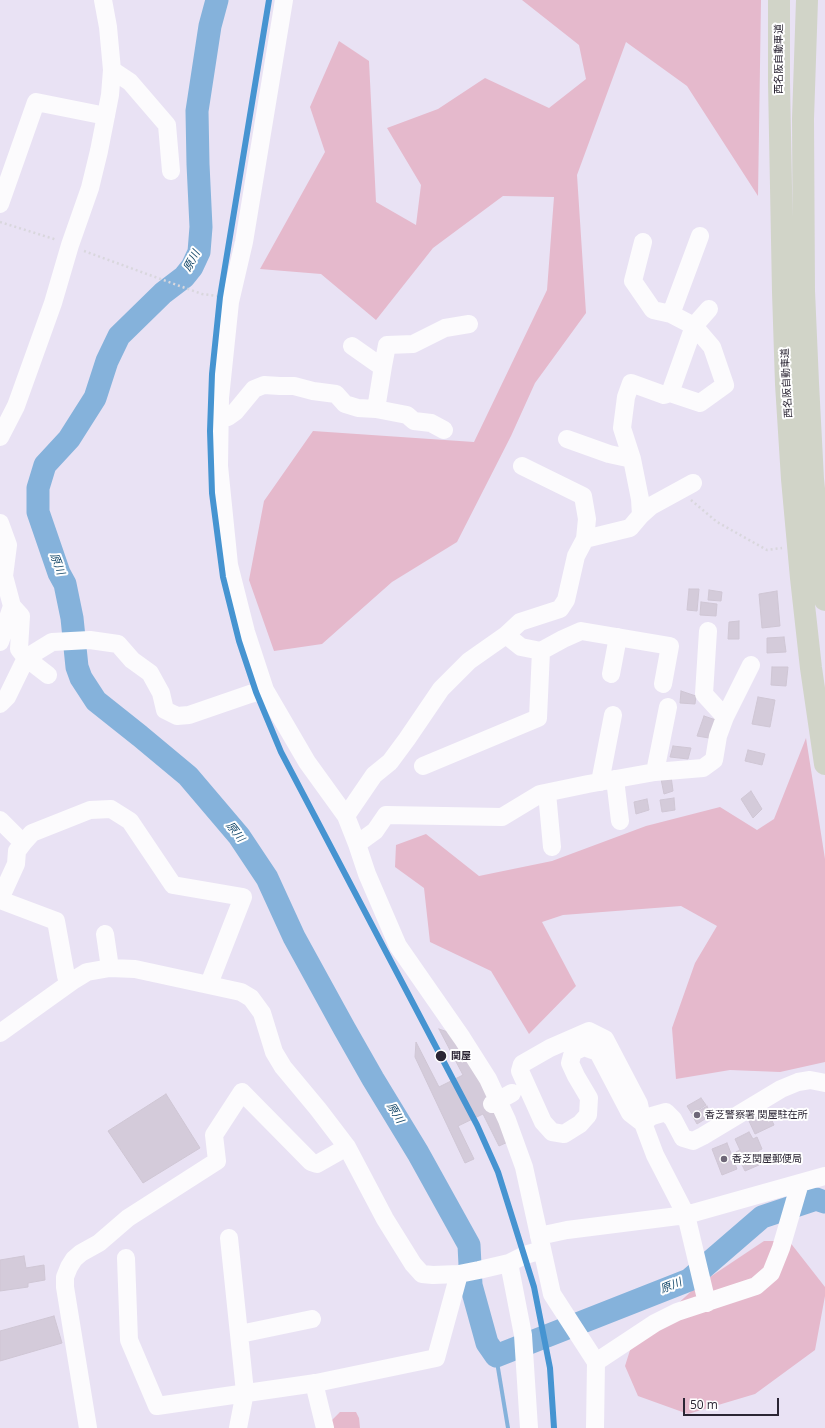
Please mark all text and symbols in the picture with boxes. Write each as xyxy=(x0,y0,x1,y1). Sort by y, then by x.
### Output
street label: 西名阪自動車道 xyxy=(773,24,785,94)
water label: 原川 xyxy=(181,248,203,274)
street label: 西名阪自動車道 xyxy=(779,348,795,418)
water label: 原川 xyxy=(47,551,67,577)
water label: 原川 xyxy=(223,819,247,845)
marker: 関屋 xyxy=(434,1049,448,1063)
place label: 関屋 xyxy=(451,1050,471,1062)
water label: 原川 xyxy=(384,1100,406,1126)
place label: 香芝警察署 関屋駐在所 xyxy=(705,1109,808,1121)
marker: 香芝警察署 関屋駐在所 xyxy=(692,1110,702,1120)
place label: 香芝関屋郵便局 xyxy=(732,1153,802,1165)
marker: 香芝関屋郵便局 xyxy=(719,1154,729,1164)
water label: 原川 xyxy=(658,1276,684,1296)
scale bar xyxy=(685,1390,781,1416)
text: 50 m xyxy=(690,1396,718,1413)

